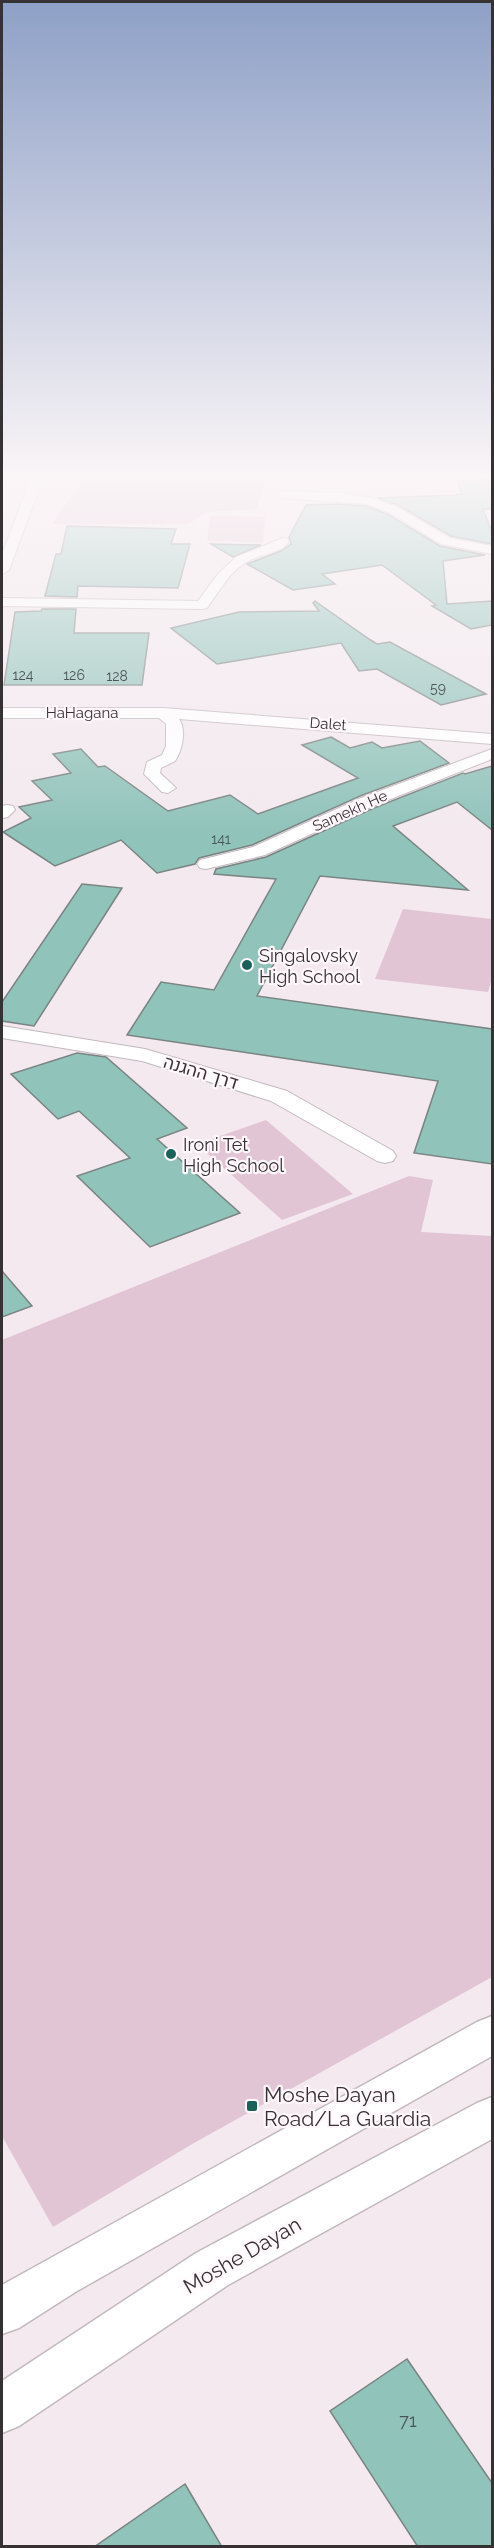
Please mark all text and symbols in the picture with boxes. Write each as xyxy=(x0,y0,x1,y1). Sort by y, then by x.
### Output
house number: 124 xyxy=(13,667,34,683)
house number: 126 xyxy=(63,667,85,683)
house number: 128 xyxy=(106,668,128,684)
house number: 59 xyxy=(430,680,446,696)
street label: HaHagana xyxy=(46,704,118,722)
street label: Dalet xyxy=(309,714,347,734)
street label: Samekh He xyxy=(310,786,390,836)
house number: 141 xyxy=(211,831,231,847)
place label: Singalovsky High School xyxy=(259,945,360,987)
marker: Singalovsky High School xyxy=(240,958,254,972)
street label: דרך ההגנה xyxy=(161,1051,241,1093)
place label: Ironi Tet High School xyxy=(183,1134,284,1176)
marker: Ironi Tet High School xyxy=(164,1147,178,1161)
place label: Moshe Dayan Road/La Guardia xyxy=(264,2082,431,2131)
marker: Moshe Dayan Road/La Guardia xyxy=(245,2099,259,2113)
street label: Moshe Dayan xyxy=(179,2211,305,2299)
house number: 71 xyxy=(399,2410,417,2431)

